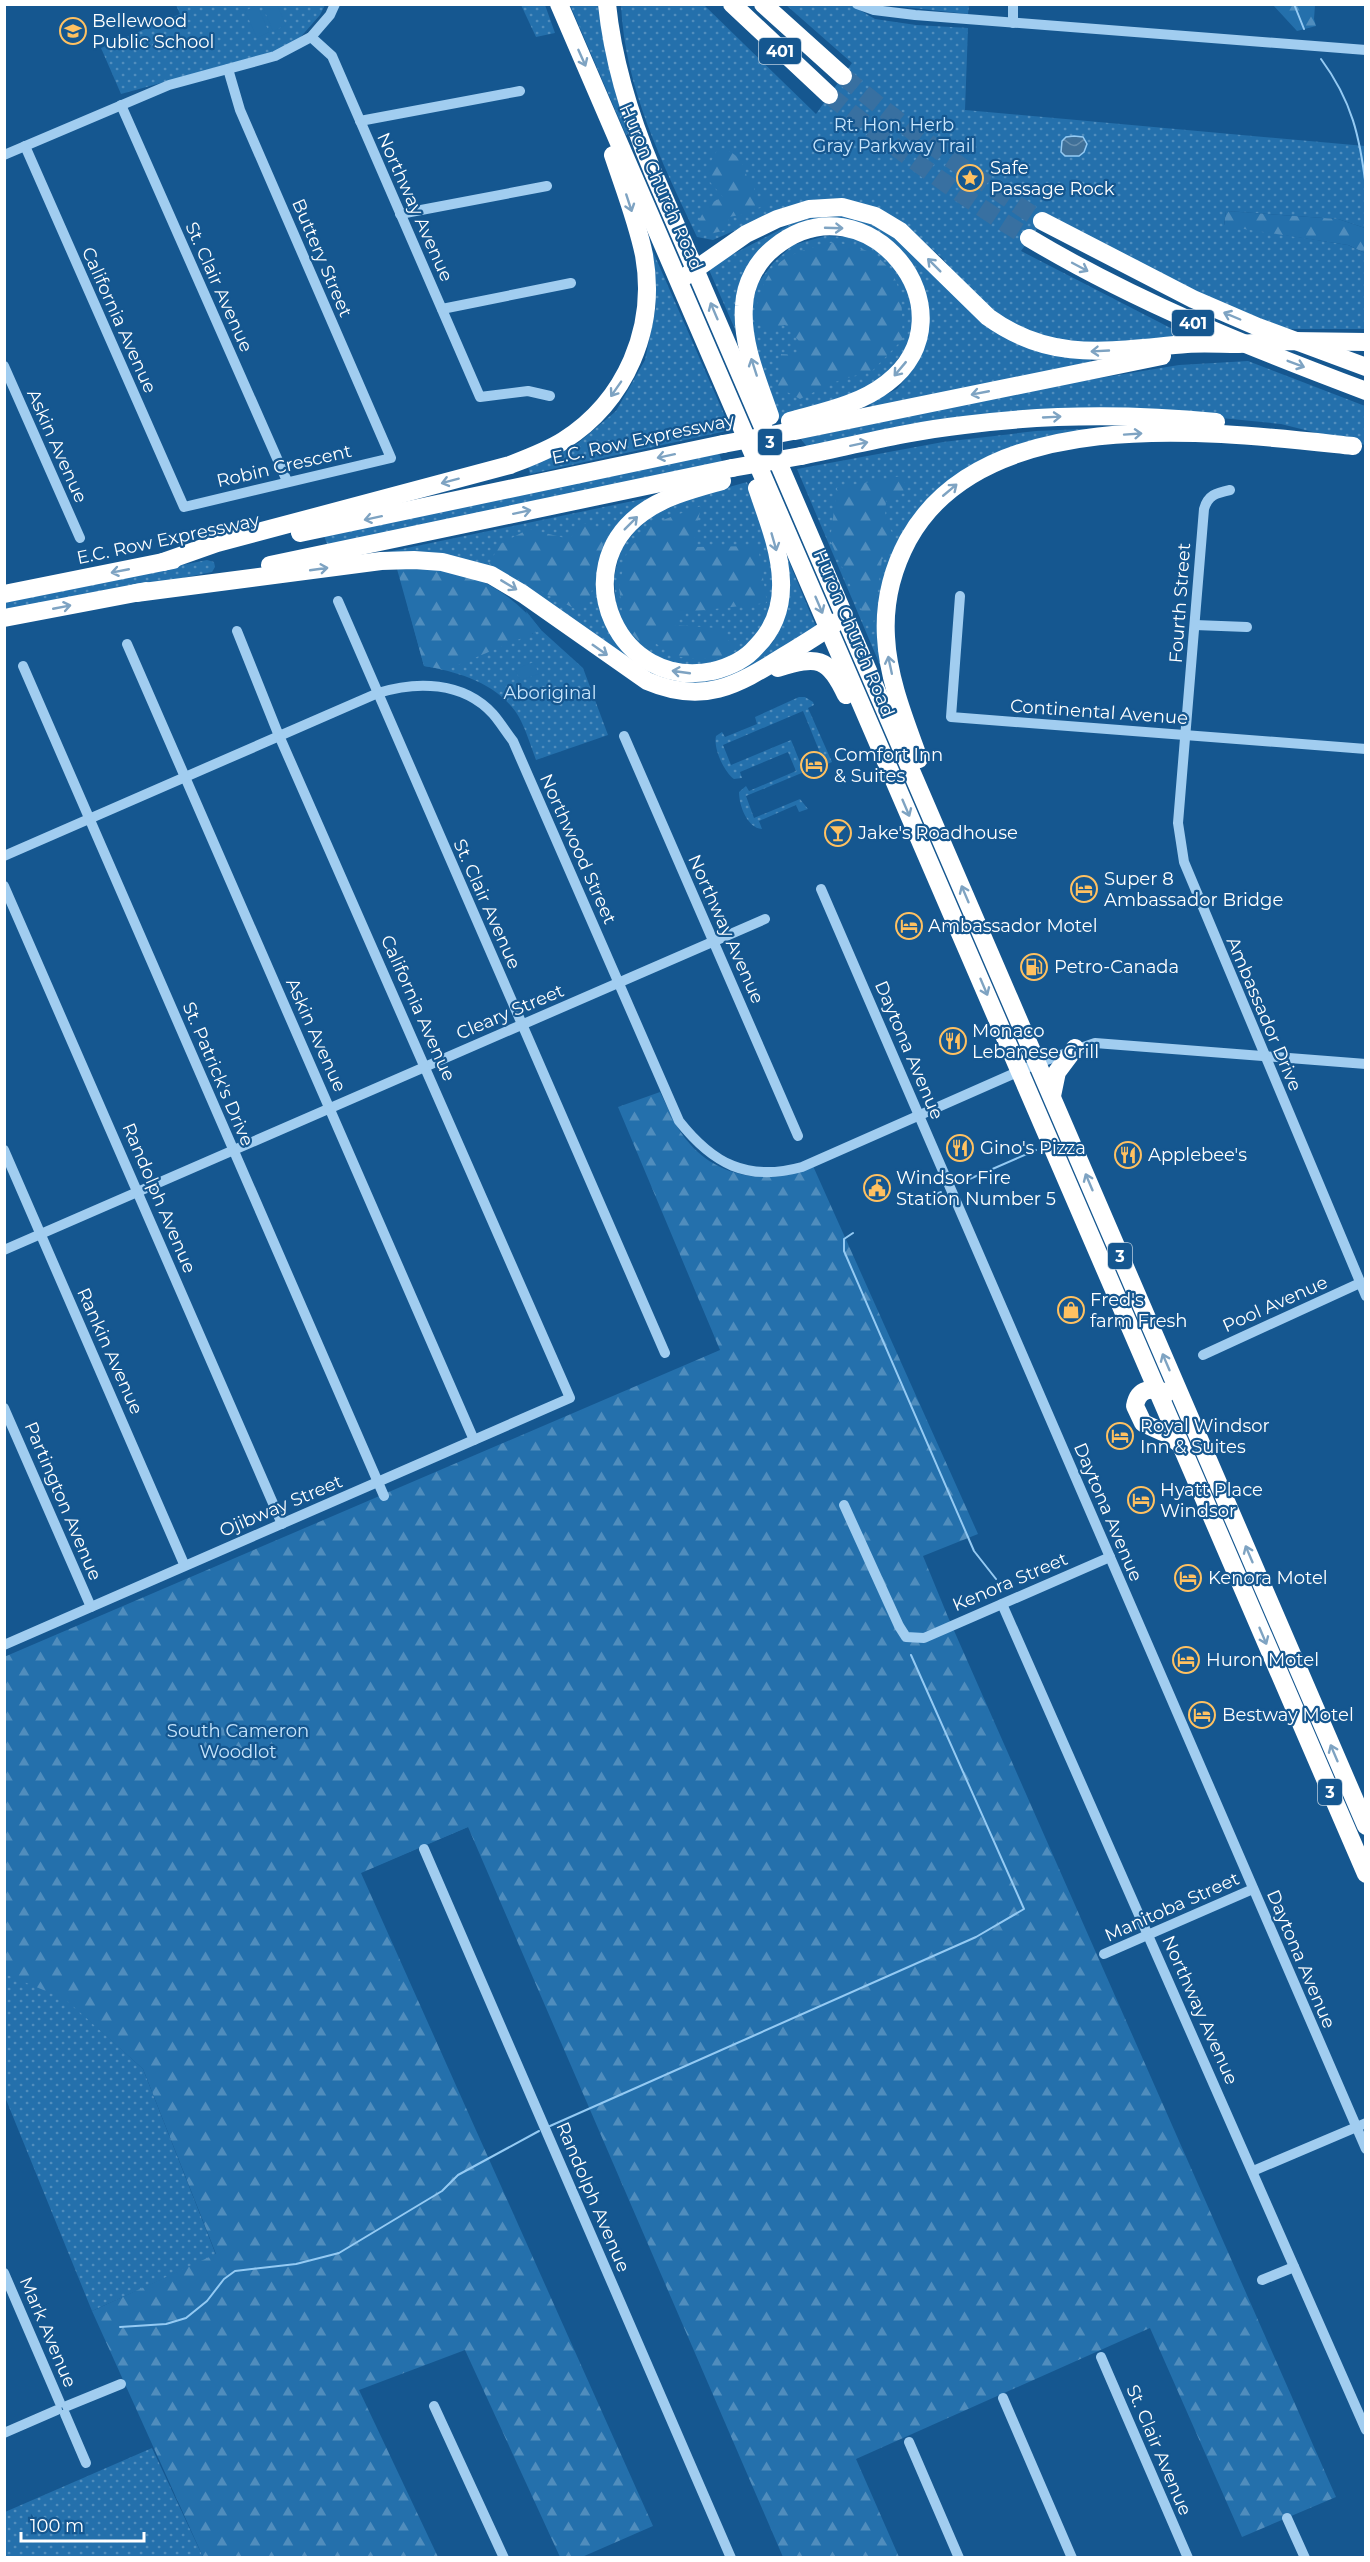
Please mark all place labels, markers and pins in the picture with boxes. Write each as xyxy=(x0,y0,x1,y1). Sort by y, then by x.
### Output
place label: Bellewood Public School xyxy=(92,10,214,53)
school or university icon: Bellewood Public School xyxy=(58,16,88,46)
place label: Safe Passage Rock xyxy=(990,157,1115,200)
place icon: Safe Passage Rock xyxy=(955,163,985,193)
place label: Comfort Inn & Suites xyxy=(834,744,943,787)
hotel icon: Comfort Inn & Suites xyxy=(799,750,829,780)
bar icon: Jake's Roadhouse xyxy=(823,818,853,848)
place label: Jake's Roadhouse xyxy=(857,822,1018,844)
place label: Super 8 Ambassador Bridge xyxy=(1104,868,1283,911)
hotel icon: Super 8 Ambassador Bridge xyxy=(1069,874,1099,904)
hotel icon: Ambassador Motel xyxy=(894,911,924,941)
place label: Ambassador Motel xyxy=(928,915,1098,937)
fuel station icon: Petro-Canada xyxy=(1019,952,1049,982)
place label: Petro-Canada xyxy=(1054,956,1179,978)
place label: Monaco Lebanese Grill xyxy=(972,1020,1099,1063)
restaurant icon: Monaco Lebanese Grill xyxy=(938,1026,968,1056)
restaurant icon: Gino's Pizza xyxy=(945,1133,975,1163)
place label: Gino's Pizza xyxy=(980,1137,1086,1159)
restaurant icon: Applebee's xyxy=(1113,1140,1143,1170)
place label: Applebee's xyxy=(1148,1144,1247,1166)
place label: Windsor Fire Station Number 5 xyxy=(896,1167,1056,1210)
public building icon: Windsor Fire Station Number 5 xyxy=(862,1173,892,1203)
place label: Fred's farm Fresh xyxy=(1090,1289,1187,1332)
shop icon: Fred's farm Fresh xyxy=(1056,1295,1086,1325)
place label: Royal Windsor Inn & Suites xyxy=(1140,1415,1270,1458)
hotel icon: Royal Windsor Inn & Suites xyxy=(1105,1421,1135,1451)
place label: Hyatt Place Windsor xyxy=(1160,1479,1263,1522)
hotel icon: Hyatt Place Windsor xyxy=(1126,1485,1156,1515)
hotel icon: Kenora Motel xyxy=(1173,1563,1203,1593)
place label: Kenora Motel xyxy=(1208,1567,1328,1589)
hotel icon: Huron Motel xyxy=(1171,1645,1201,1675)
place label: Huron Motel xyxy=(1206,1649,1319,1671)
hotel icon: Bestway Motel xyxy=(1187,1700,1217,1730)
place label: Bestway Motel xyxy=(1222,1704,1354,1726)

